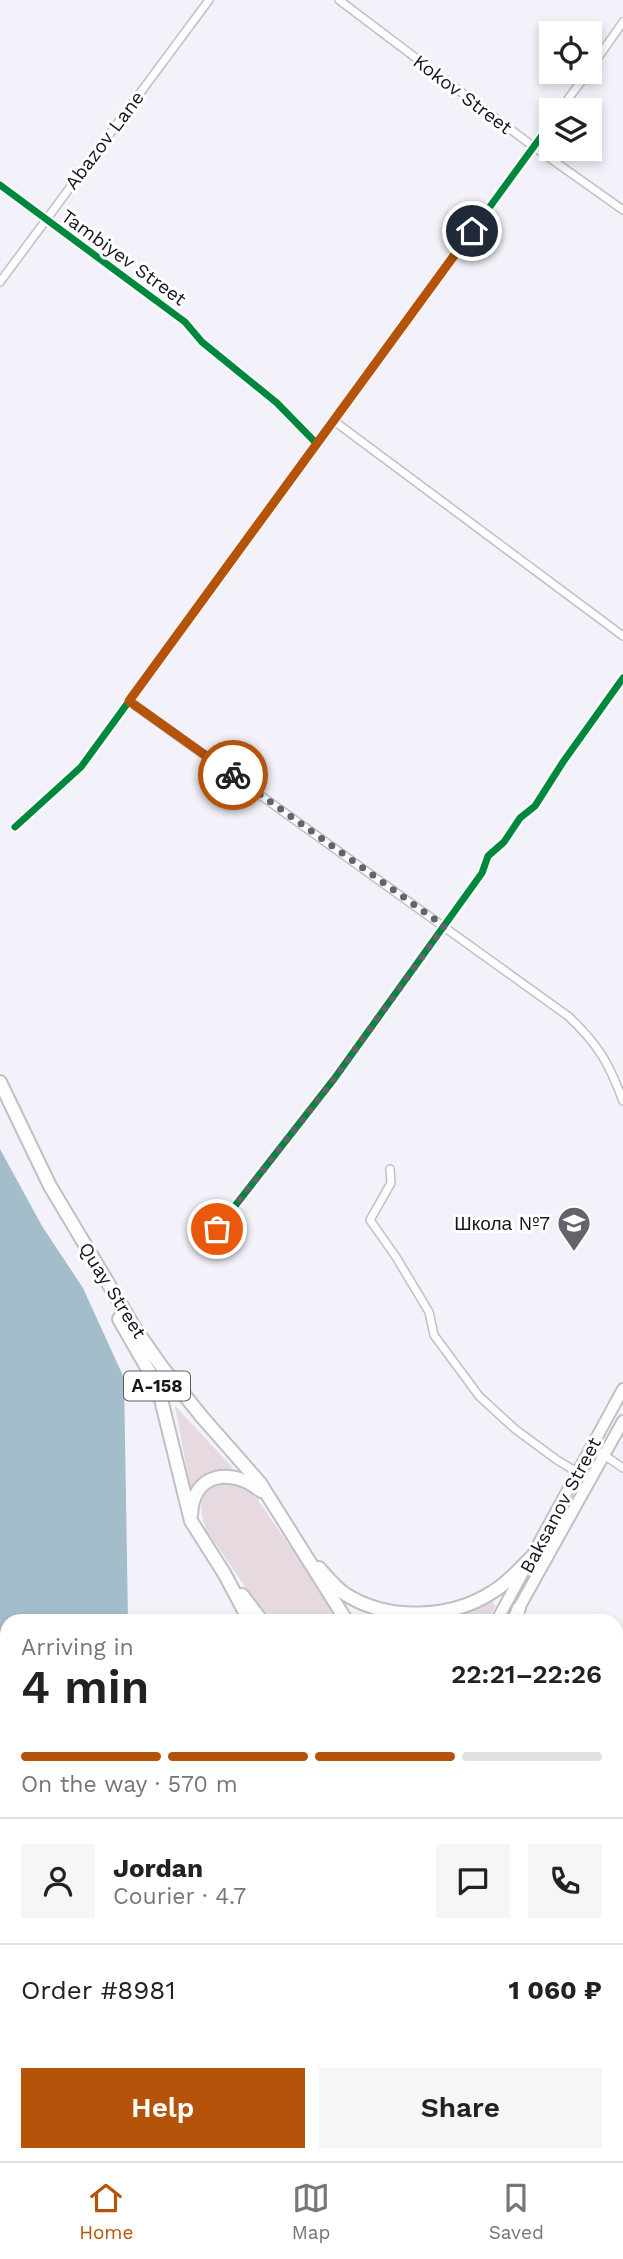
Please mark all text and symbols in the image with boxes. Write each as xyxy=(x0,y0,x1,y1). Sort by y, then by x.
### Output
map controls xyxy=(539,21,602,161)
button: locate xyxy=(539,21,602,84)
street label: Kokov Street xyxy=(409,50,517,139)
street label: Abazov Lane xyxy=(60,87,149,194)
button: layers xyxy=(539,98,602,161)
pin xyxy=(442,201,502,261)
street label: Tambiyev Street xyxy=(57,204,191,311)
icon: home xyxy=(453,212,491,250)
courier xyxy=(198,740,268,810)
icon: bike xyxy=(214,756,252,794)
pin xyxy=(187,1199,247,1259)
school or university icon: Школа №7 xyxy=(555,1204,593,1253)
icon: bag xyxy=(198,1210,236,1248)
place label: Школа №7 xyxy=(454,1212,550,1235)
street label: Quay Street xyxy=(74,1238,151,1343)
road number: А-158 xyxy=(124,1372,190,1400)
street label: Baksanov Street xyxy=(515,1433,606,1577)
text: Arriving in xyxy=(21,1634,134,1661)
text: 22:21–22:26 xyxy=(451,1659,602,1689)
text: 4 min xyxy=(21,1660,149,1714)
text: On the way · 570 m xyxy=(21,1771,238,1798)
button: person xyxy=(21,1844,95,1918)
button: chat xyxy=(436,1844,510,1918)
button: phone xyxy=(528,1844,602,1918)
text: Jordan xyxy=(113,1853,203,1883)
text: Courier · 4.7 xyxy=(113,1883,246,1910)
text: Order #8981 xyxy=(21,1975,176,2005)
text: 1 060 ₽ xyxy=(509,1975,602,2005)
button: Help xyxy=(21,2068,305,2148)
button: Share xyxy=(319,2068,602,2148)
tab: Home xyxy=(79,2179,133,2244)
tab: Map xyxy=(292,2179,330,2244)
tab: Saved xyxy=(489,2179,544,2244)

